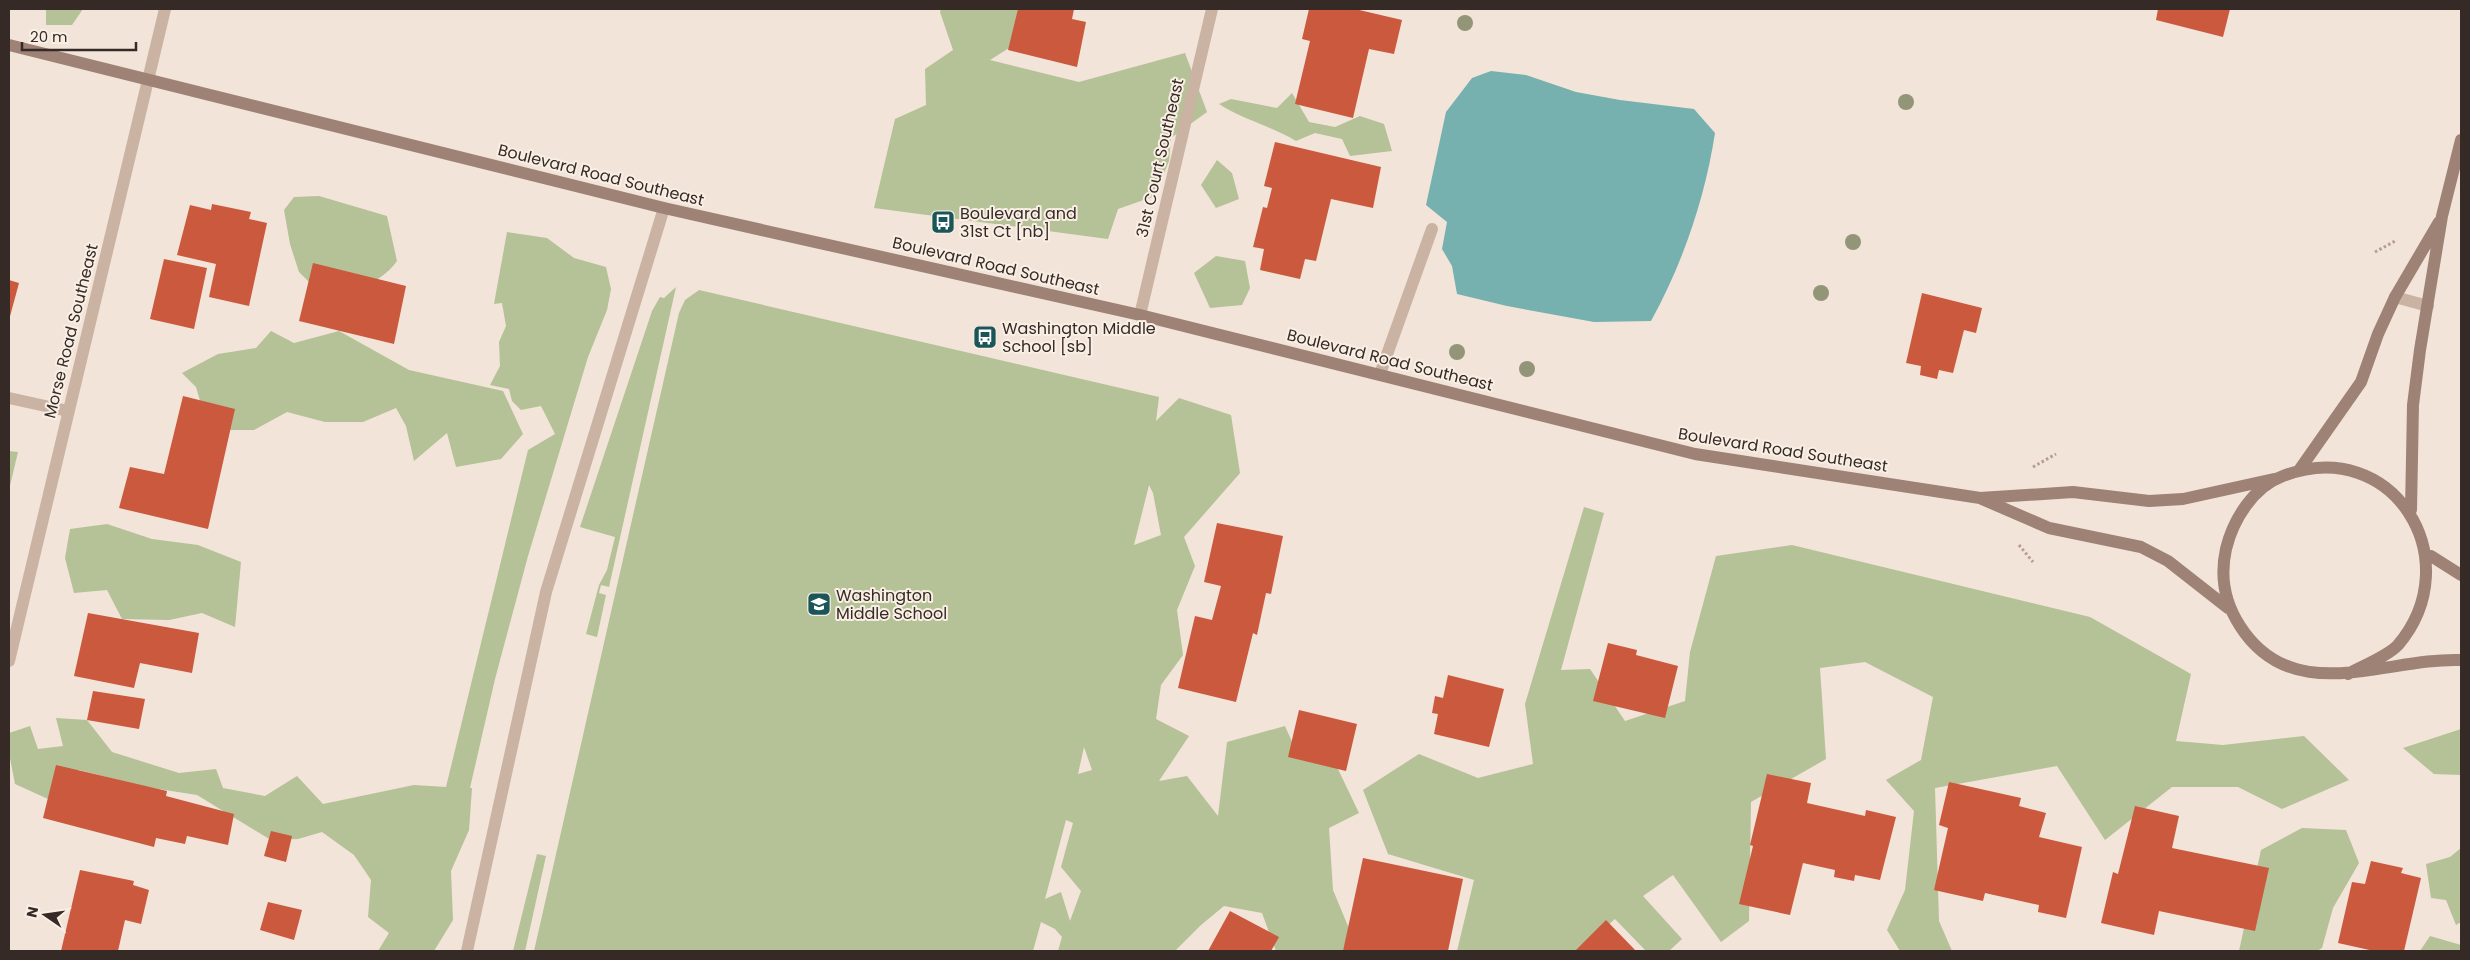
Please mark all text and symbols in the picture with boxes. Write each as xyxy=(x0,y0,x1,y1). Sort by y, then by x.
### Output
scale bar xyxy=(22,20,136,52)
text: 20 m xyxy=(30,26,68,47)
street label: 31st Court Southeast xyxy=(1130,76,1190,240)
street label: Boulevard Road Southeast xyxy=(496,138,707,212)
place label: Boulevard and 31st Ct [nb] xyxy=(960,202,1077,243)
bus stop icon: Boulevard and 31st Ct [nb] xyxy=(930,209,956,235)
street label: Boulevard Road Southeast xyxy=(890,231,1102,301)
street label: Morse Road Southeast xyxy=(38,241,104,421)
place label: Washington Middle School [sb] xyxy=(1002,317,1156,358)
street label: Boulevard Road Southeast xyxy=(1285,323,1496,397)
bus stop icon: Washington Middle School [sb] xyxy=(972,324,998,350)
street label: Boulevard Road Southeast xyxy=(1677,422,1890,478)
place label: Washington Middle School xyxy=(836,584,947,625)
school or university icon: Washington Middle School xyxy=(806,591,832,617)
north arrow xyxy=(20,890,70,940)
text: N xyxy=(21,905,43,919)

